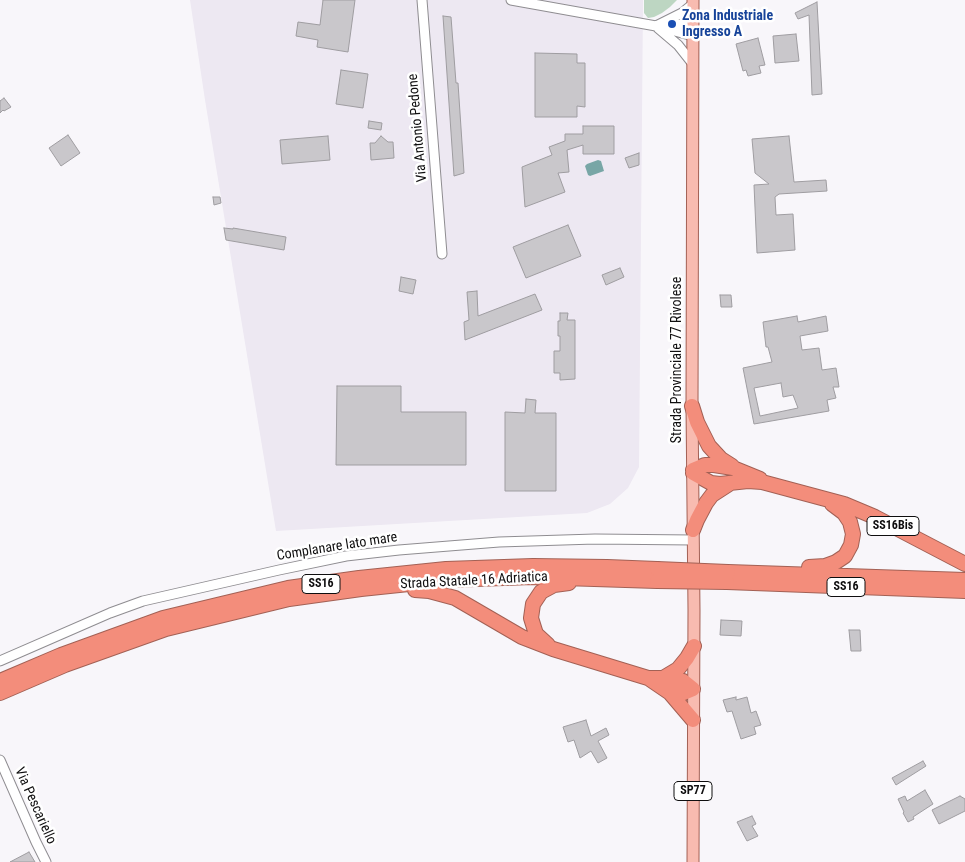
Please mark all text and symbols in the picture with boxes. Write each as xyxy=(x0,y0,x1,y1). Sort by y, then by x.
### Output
place label: Zona Industriale Ingresso A xyxy=(682,8,773,40)
marker: Zona Industriale Ingresso A xyxy=(666,18,678,30)
street label: Via Antonio Pedone xyxy=(405,73,431,183)
street label: Strada Provinciale 77 Rivolese xyxy=(669,277,685,443)
road number: SS16Bis xyxy=(867,516,919,536)
street label: Complanare lato mare xyxy=(276,529,398,565)
street label: Strada Statale 16 Adriatica xyxy=(400,569,548,593)
road number: SS16 xyxy=(302,574,340,594)
road number: SS16 xyxy=(827,578,865,596)
street label: Via Pescariello xyxy=(11,765,59,847)
road number: SP77 xyxy=(674,781,712,800)

